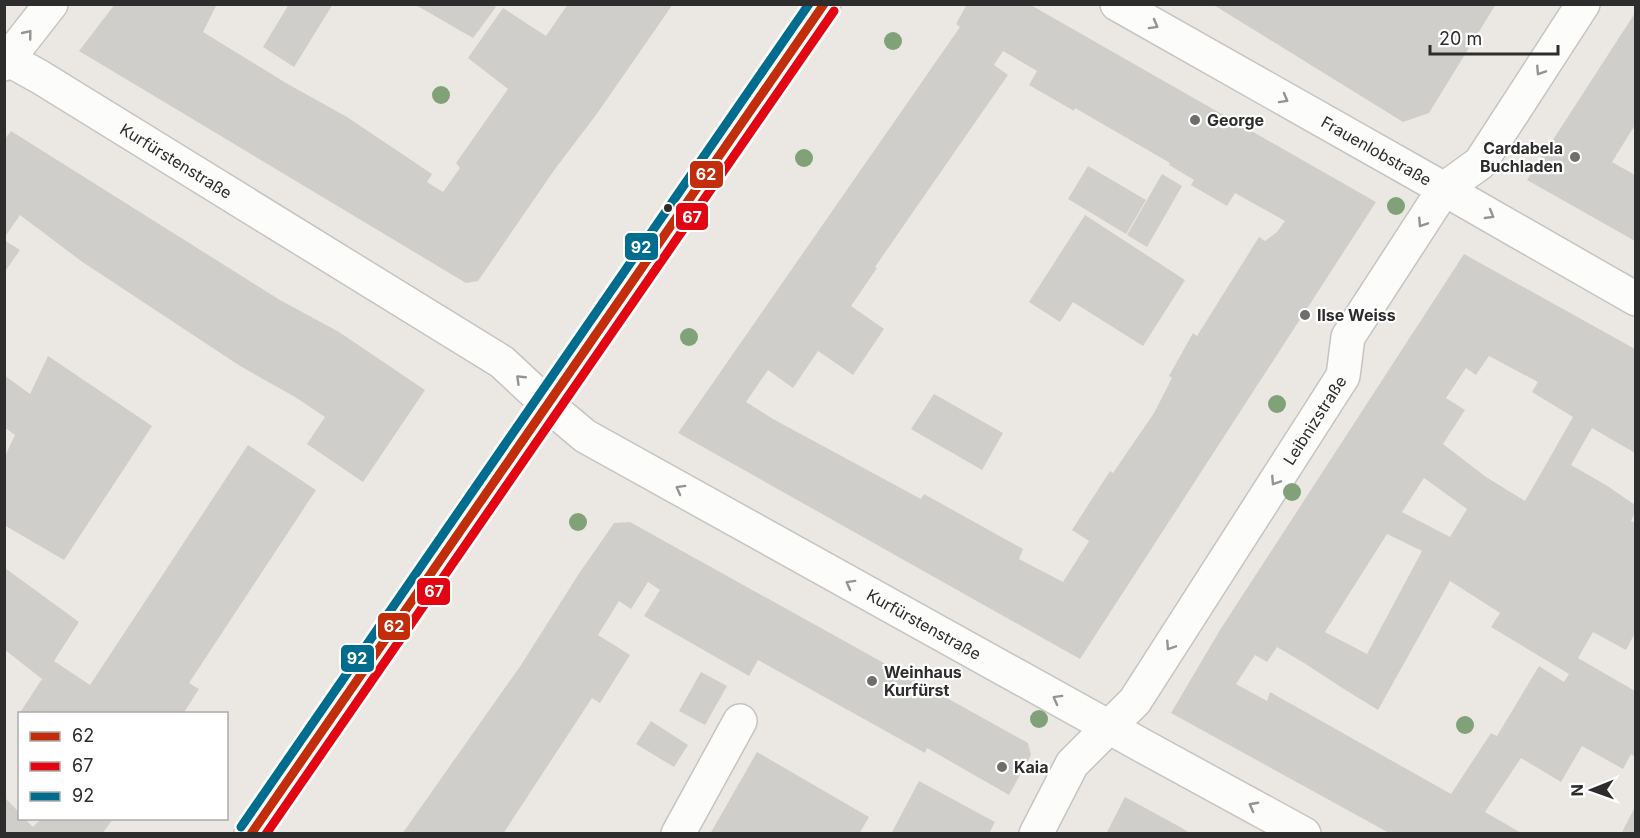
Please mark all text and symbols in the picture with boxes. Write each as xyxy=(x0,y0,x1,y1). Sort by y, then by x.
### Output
one-way arrow xyxy=(1148,18,1158,29)
scale bar xyxy=(1430,18,1558,56)
text: 20 m xyxy=(1439,28,1482,49)
one-way arrow xyxy=(21,30,32,41)
one-way arrow xyxy=(1536,64,1547,75)
one-way arrow xyxy=(1278,92,1288,103)
place label: George xyxy=(1207,110,1264,130)
street label: Frauenlobstraße xyxy=(1318,112,1435,190)
marker: George xyxy=(1188,113,1202,127)
street label: Kurfürstenstraße xyxy=(116,119,236,203)
place label: Cardabela Buchladen xyxy=(1480,138,1563,176)
marker: Cardabela Buchladen xyxy=(1568,150,1582,164)
line badge: 62 xyxy=(689,160,724,189)
text: 62 xyxy=(696,164,716,184)
unlabelled marker xyxy=(662,202,674,214)
line badge: 67 xyxy=(675,202,709,231)
text: 67 xyxy=(682,207,702,227)
one-way arrow xyxy=(1484,208,1494,220)
one-way arrow xyxy=(1417,217,1429,227)
line badge: 92 xyxy=(624,232,659,261)
text: 92 xyxy=(631,237,651,257)
place label: Ilse Weiss xyxy=(1317,305,1396,325)
marker: Ilse Weiss xyxy=(1298,308,1312,322)
street label: Leibnizstraße xyxy=(1279,372,1351,469)
one-way arrow xyxy=(517,375,528,386)
one-way arrow xyxy=(1271,475,1283,485)
one-way arrow xyxy=(675,485,686,496)
line badge: 67 xyxy=(416,577,451,606)
one-way arrow xyxy=(846,580,856,591)
text: 67 xyxy=(424,581,444,601)
street label: Kurfürstenstraße xyxy=(863,585,985,664)
line badge: 62 xyxy=(377,612,411,641)
text: 62 xyxy=(384,616,404,636)
one-way arrow xyxy=(1166,639,1177,650)
line badge: 92 xyxy=(340,644,375,673)
text: 92 xyxy=(347,648,367,668)
place label: Weinhaus Kurfürst xyxy=(884,662,962,700)
marker: Weinhaus Kurfürst xyxy=(865,674,879,688)
one-way arrow xyxy=(1053,695,1063,706)
legend xyxy=(18,712,228,820)
text: 62 xyxy=(72,725,94,746)
text: 67 xyxy=(72,755,93,776)
place label: Kaia xyxy=(1014,757,1048,777)
marker: Kaia xyxy=(995,760,1009,774)
north arrow xyxy=(1562,760,1622,820)
text: N xyxy=(1567,784,1587,797)
text: 92 xyxy=(72,785,94,806)
one-way arrow xyxy=(1249,802,1259,813)

